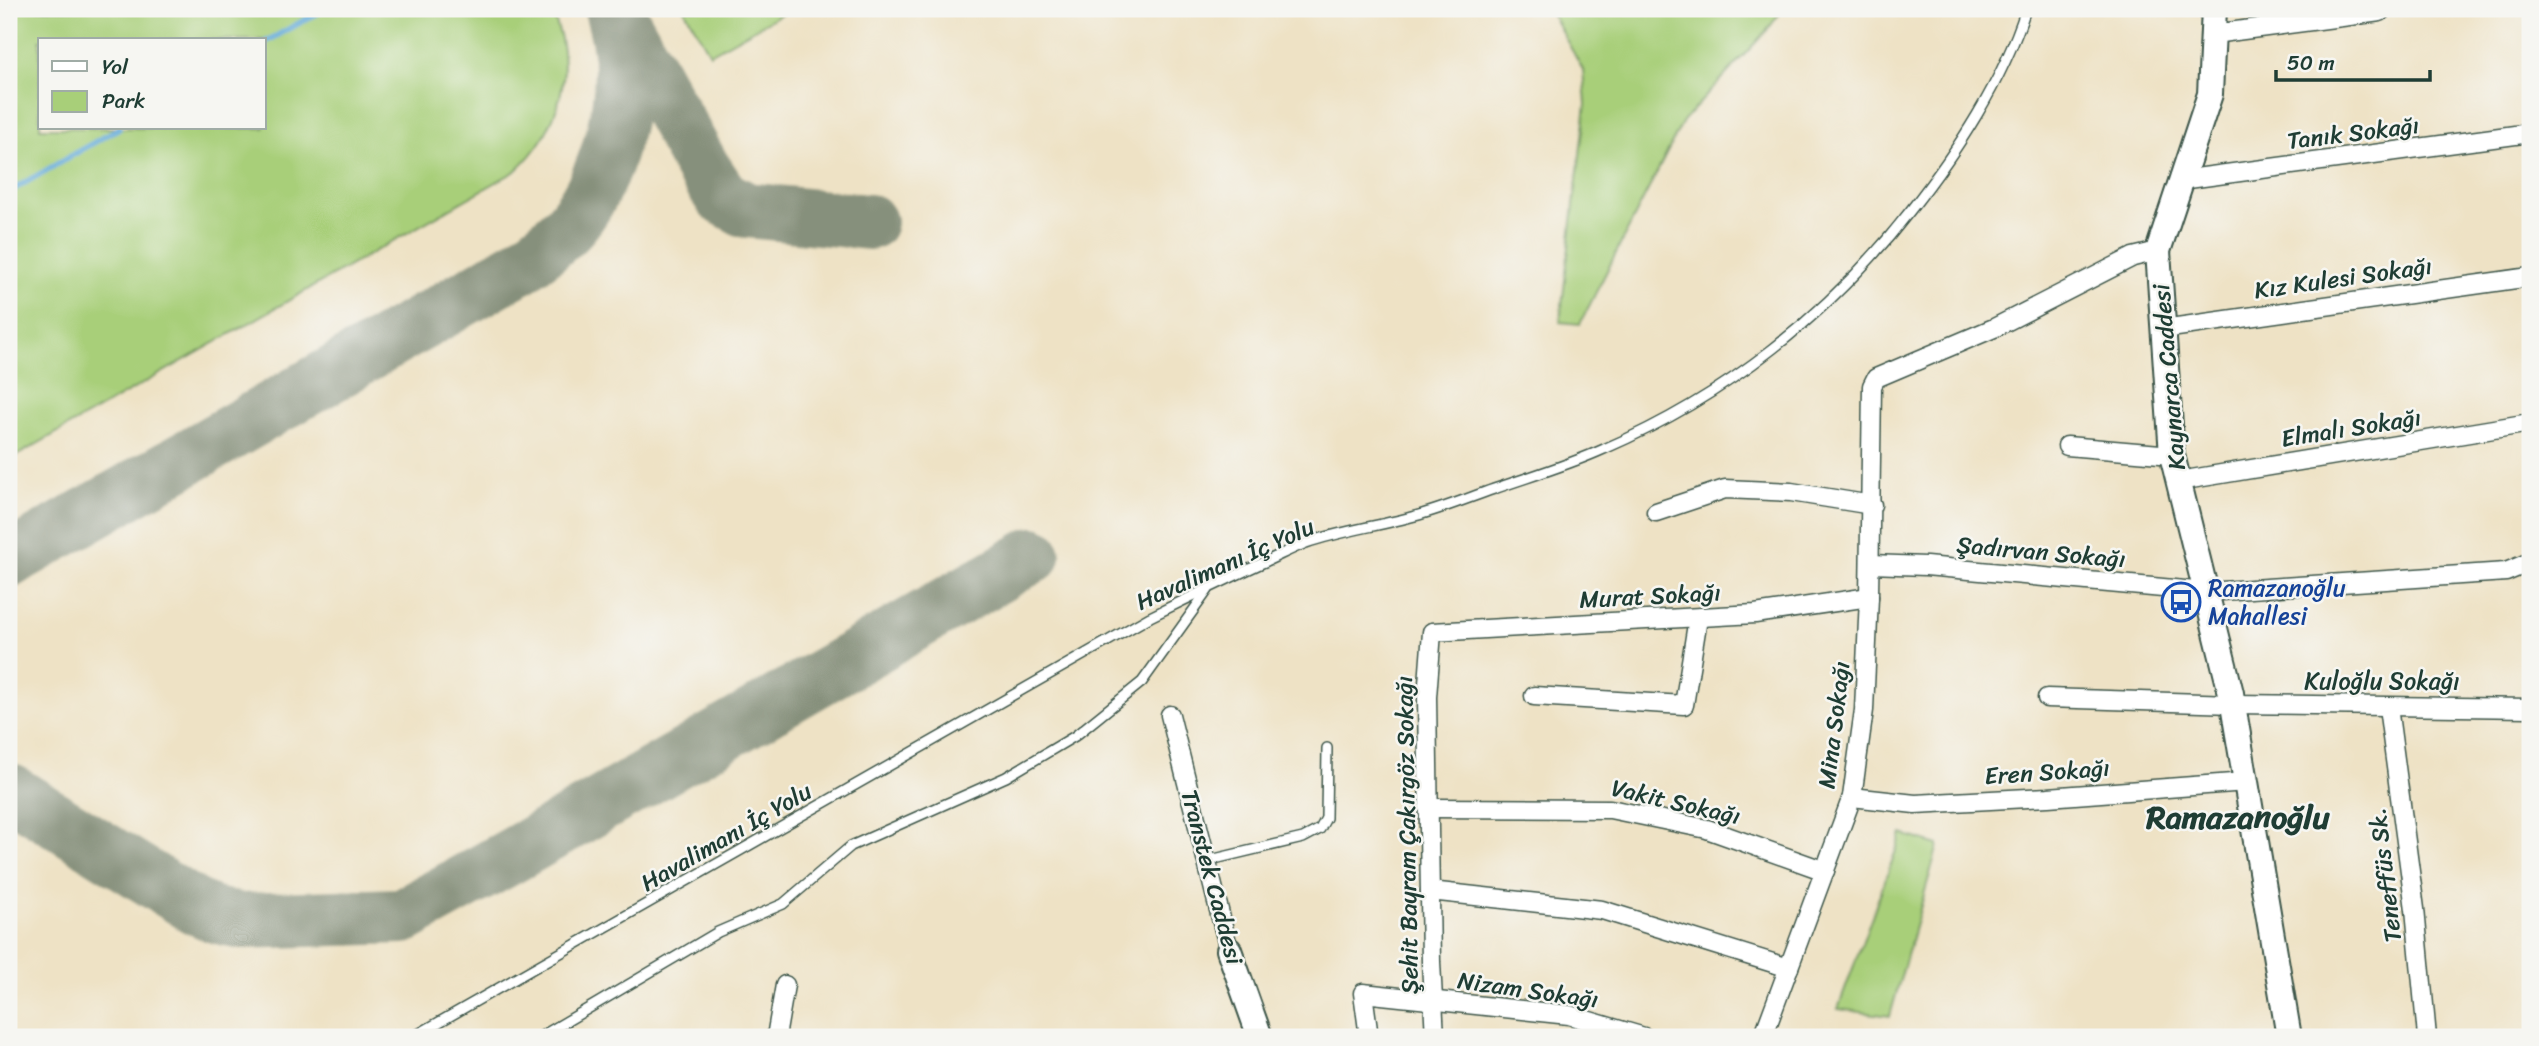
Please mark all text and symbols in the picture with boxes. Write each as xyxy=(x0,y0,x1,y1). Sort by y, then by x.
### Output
legend xyxy=(38,38,266,130)
scale bar xyxy=(2276,38,2430,82)
text: 50 m xyxy=(2287,44,2335,82)
text: Yol xyxy=(102,48,129,86)
text: Park xyxy=(102,82,145,120)
street label: Tanık Sokağı xyxy=(2285,104,2421,162)
street label: Kız Kulesi Sokağı xyxy=(2251,245,2435,311)
street label: Kaynarca Caddesi xyxy=(2140,282,2198,472)
street label: Elmalı Sokağı xyxy=(2278,396,2424,460)
street label: Havalimanı İç Yolu xyxy=(1129,506,1321,622)
street label: Şadırvan Sokağı xyxy=(1955,524,2127,580)
place label: Ramazanoğlu Mahallesi xyxy=(2208,567,2346,637)
street label: Murat Sokağı xyxy=(1578,571,1722,621)
bus stop icon: Ramazanoğlu Mahallesi xyxy=(2160,581,2202,623)
street label: Mina Sokağı xyxy=(1805,659,1863,791)
street label: Kuloğlu Sokağı xyxy=(2304,660,2460,702)
street label: Şehit Bayram Çakırgöz Sokağı xyxy=(1383,675,1431,995)
street label: Eren Sokağı xyxy=(1983,747,2111,797)
street label: Vakit Sokağı xyxy=(1607,767,1745,837)
street label: Havalimanı İç Yolu xyxy=(632,771,820,903)
street label: Transtek Caddesi xyxy=(1168,785,1256,971)
district label: Ramazanoğlu xyxy=(2145,789,2331,846)
street label: Teneffüs Sk. xyxy=(2356,805,2414,945)
street label: Nizam Sokağı xyxy=(1455,959,1601,1021)

